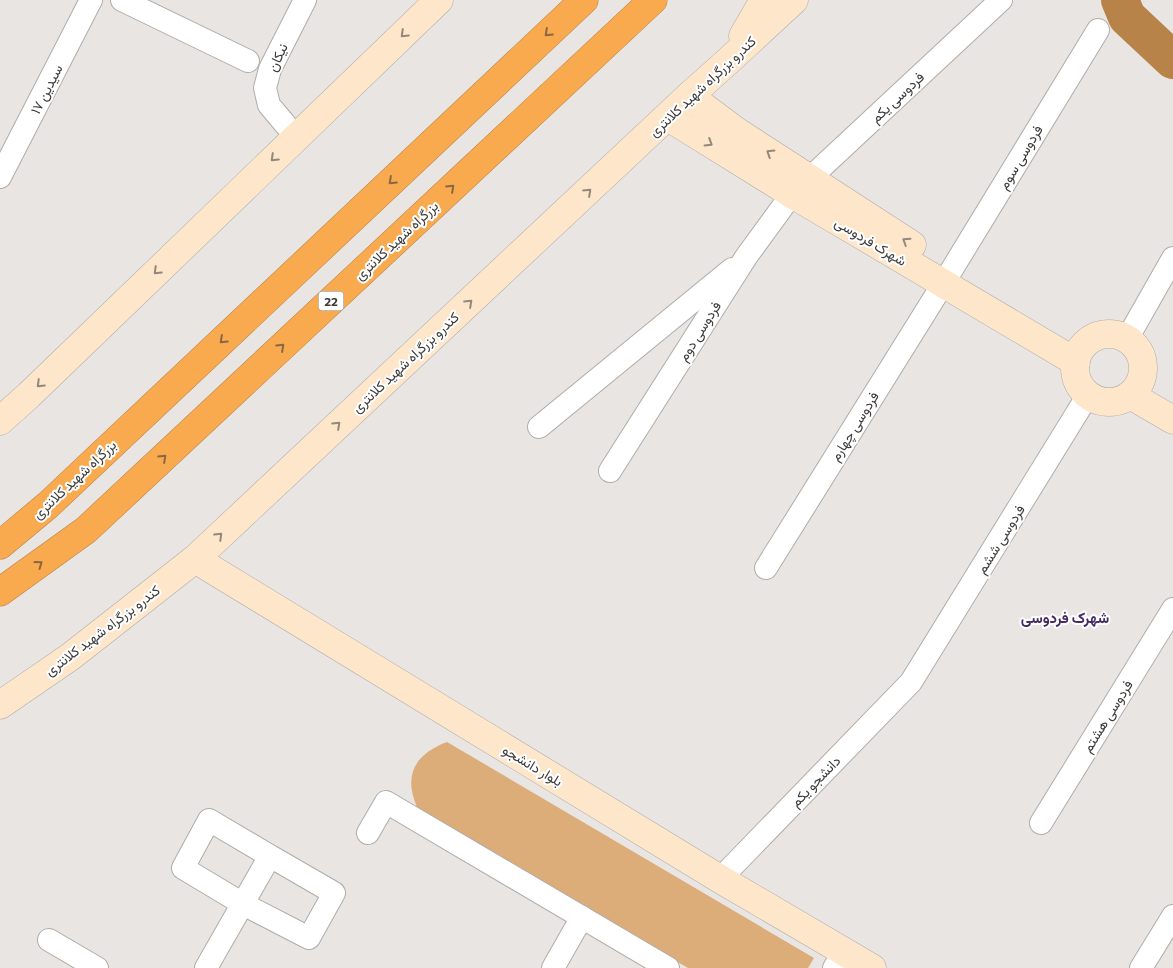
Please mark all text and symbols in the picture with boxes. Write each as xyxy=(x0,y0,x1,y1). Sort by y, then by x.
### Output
one-way arrow xyxy=(545,27,554,36)
one-way arrow xyxy=(401,28,410,37)
street label: کندرو بزرگراه شهید کلانتری xyxy=(645,32,760,141)
street label: نیکان xyxy=(263,40,292,74)
street label: ۱۷ سیدین xyxy=(26,61,67,117)
street label: فردوسی یکم xyxy=(867,68,928,127)
street label: فردوسی سوم xyxy=(994,122,1047,193)
one-way arrow xyxy=(704,136,713,146)
one-way arrow xyxy=(766,150,776,159)
one-way arrow xyxy=(271,152,280,161)
one-way arrow xyxy=(388,175,397,184)
one-way arrow xyxy=(446,185,455,194)
one-way arrow xyxy=(582,189,591,198)
street label: بزرگراه شهید کلانتری xyxy=(351,197,442,284)
street label: شهرک فردوسی xyxy=(831,213,910,270)
one-way arrow xyxy=(903,238,912,248)
one-way arrow xyxy=(154,265,163,274)
road number: 22 xyxy=(318,292,344,310)
street label: فردوسی دوم xyxy=(674,298,725,365)
one-way arrow xyxy=(463,299,472,308)
street label: کندرو بزرگراه شهید کلانتری xyxy=(348,308,463,417)
one-way arrow xyxy=(219,334,228,343)
one-way arrow xyxy=(276,344,285,353)
one-way arrow xyxy=(37,378,46,387)
street label: فردوسی چهارم xyxy=(826,388,884,465)
one-way arrow xyxy=(331,422,340,431)
street label: بزرگراه شهید کلانتری xyxy=(29,436,120,523)
one-way arrow xyxy=(157,455,166,464)
street label: فردوسی ششم xyxy=(972,501,1029,577)
one-way arrow xyxy=(213,533,222,542)
one-way arrow xyxy=(34,561,43,570)
street label: کندرو بزرگراه شهید کلانتری xyxy=(41,581,164,680)
district label: شهرک فردوسی xyxy=(1021,608,1109,627)
street label: فردوسی هشتم xyxy=(1078,677,1137,756)
street label: بلوار دانشجو xyxy=(499,740,566,790)
street label: دانشجو یکم xyxy=(786,752,844,811)

